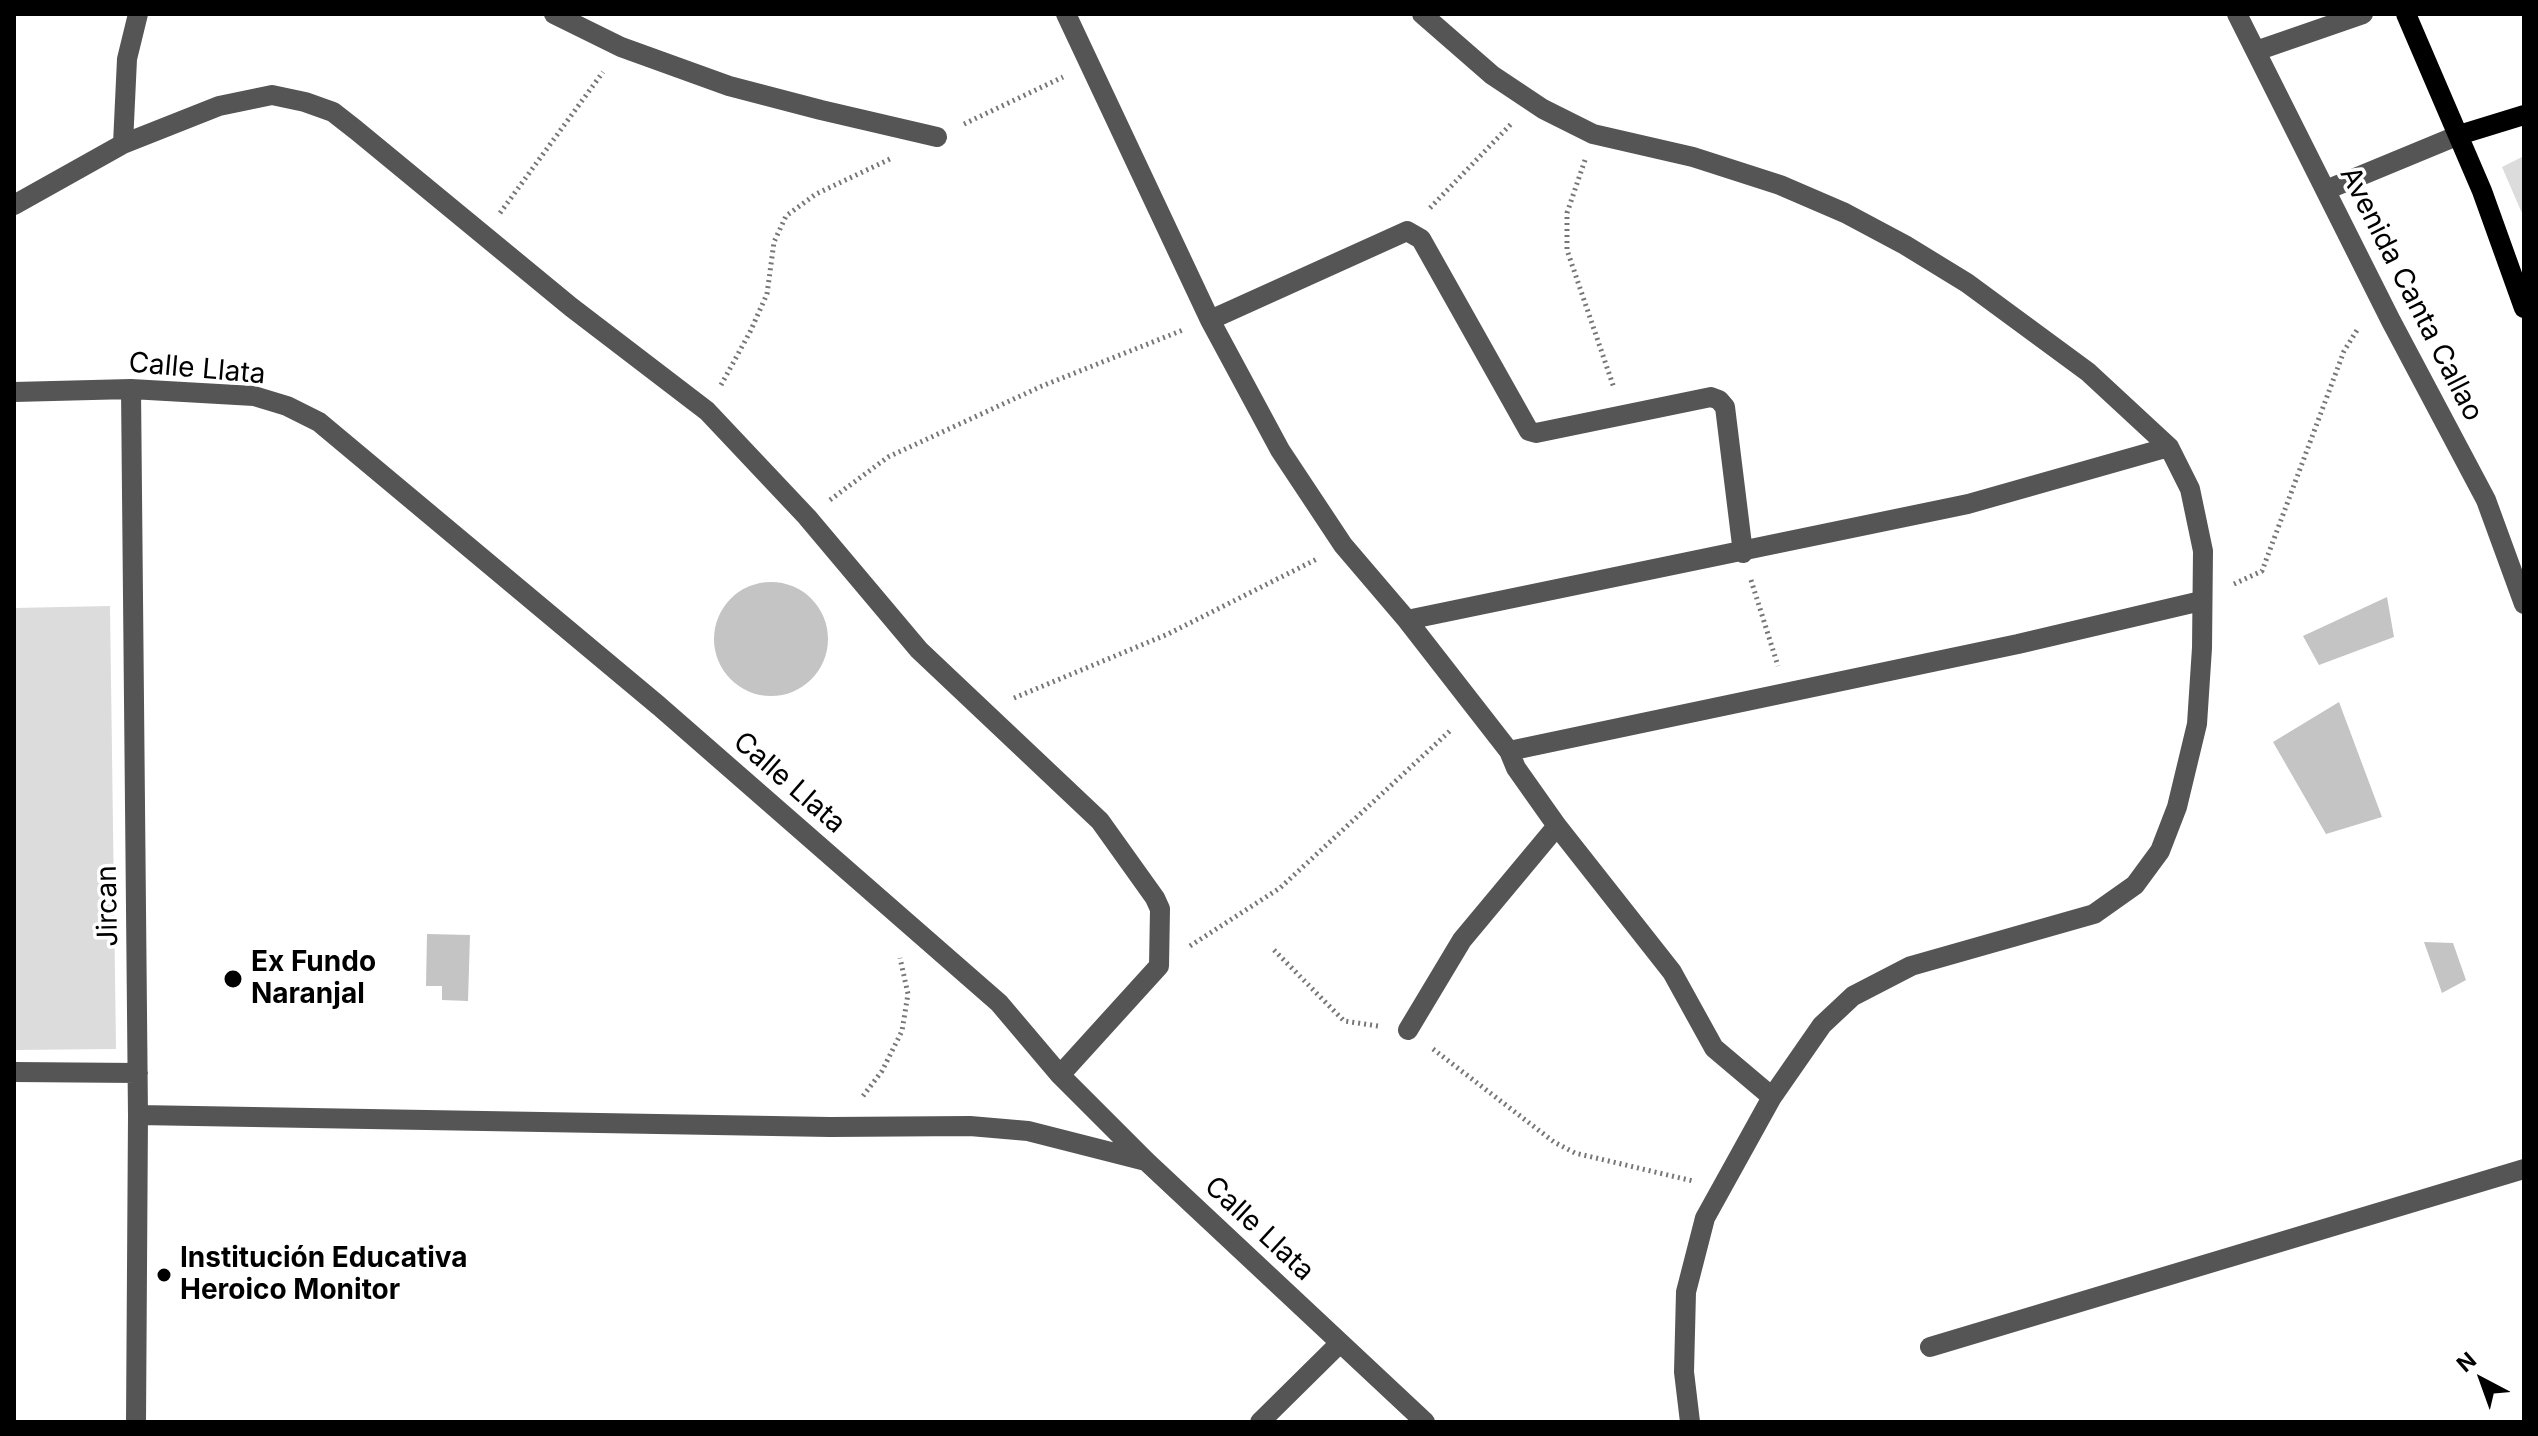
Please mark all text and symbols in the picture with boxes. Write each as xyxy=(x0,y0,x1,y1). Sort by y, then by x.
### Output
street label: Avenida Canta Callao xyxy=(2332,161,2490,427)
street label: Calle Llata xyxy=(127,346,267,392)
street label: Calle Llata xyxy=(726,725,852,841)
street label: Jircan xyxy=(90,865,126,947)
place label: Ex Fundo Naranjal xyxy=(251,946,376,1012)
marker: Ex Fundo Naranjal xyxy=(222,968,244,990)
street label: Calle Llata xyxy=(1197,1170,1321,1288)
place label: Institución Educativa Heroico Monitor xyxy=(180,1242,468,1308)
marker: Institución Educativa Heroico Monitor xyxy=(155,1266,173,1284)
north arrow xyxy=(2442,1340,2522,1420)
text: N xyxy=(2451,1347,2481,1377)

